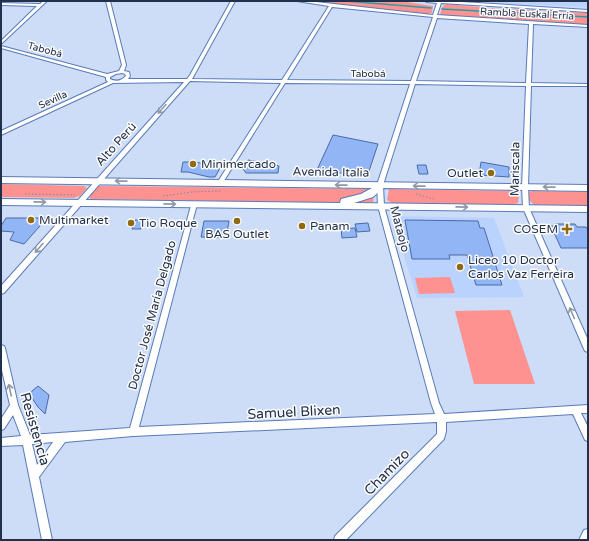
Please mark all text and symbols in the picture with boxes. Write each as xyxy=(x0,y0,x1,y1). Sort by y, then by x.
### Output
street label: Rambla Euskal Erría xyxy=(480,6,574,22)
street label: Tabobá xyxy=(26,40,64,60)
street label: Tabobá xyxy=(350,68,386,80)
street label: Sevilla xyxy=(37,88,69,112)
one-way arrow xyxy=(157,104,167,114)
street label: Alto Perú xyxy=(93,119,139,169)
street label: Mariscala xyxy=(508,142,522,196)
place label: Minimercado xyxy=(201,157,276,171)
marker: Minimercado xyxy=(188,159,198,169)
street label: Avenida Italia xyxy=(293,164,369,180)
place label: Outlet xyxy=(447,166,483,180)
marker: Outlet xyxy=(486,168,496,178)
one-way arrow xyxy=(115,177,128,185)
one-way arrow xyxy=(335,181,348,189)
one-way arrow xyxy=(413,182,426,190)
one-way arrow xyxy=(543,184,556,191)
one-way arrow xyxy=(33,198,46,206)
one-way arrow xyxy=(163,200,176,207)
street label: Mataojo xyxy=(387,204,413,254)
one-way arrow xyxy=(455,204,468,211)
place label: Multimarket xyxy=(39,213,109,227)
marker: Multimarket xyxy=(26,215,36,225)
place label: Tio Roque xyxy=(139,216,197,230)
marker: BAS Outlet xyxy=(232,216,242,226)
marker: Tio Roque xyxy=(126,218,136,228)
place label: Panam xyxy=(310,219,350,233)
marker: Panam xyxy=(297,221,307,231)
place label: COSEM xyxy=(514,222,558,236)
marker: COSEM xyxy=(561,223,573,235)
place label: BAS Outlet xyxy=(205,227,269,241)
street label: Doctor José María Delgado xyxy=(125,239,179,391)
one-way arrow xyxy=(34,243,43,254)
place label: Liceo 10 Doctor Carlos Vaz Ferreira xyxy=(468,253,574,281)
marker: Liceo 10 Doctor Carlos Vaz Ferreira xyxy=(455,262,465,272)
one-way arrow xyxy=(568,308,575,320)
one-way arrow xyxy=(6,384,14,397)
street label: Resistencia xyxy=(16,390,54,468)
street label: Samuel Blixen xyxy=(247,401,341,423)
street label: Chamizo xyxy=(361,445,413,499)

